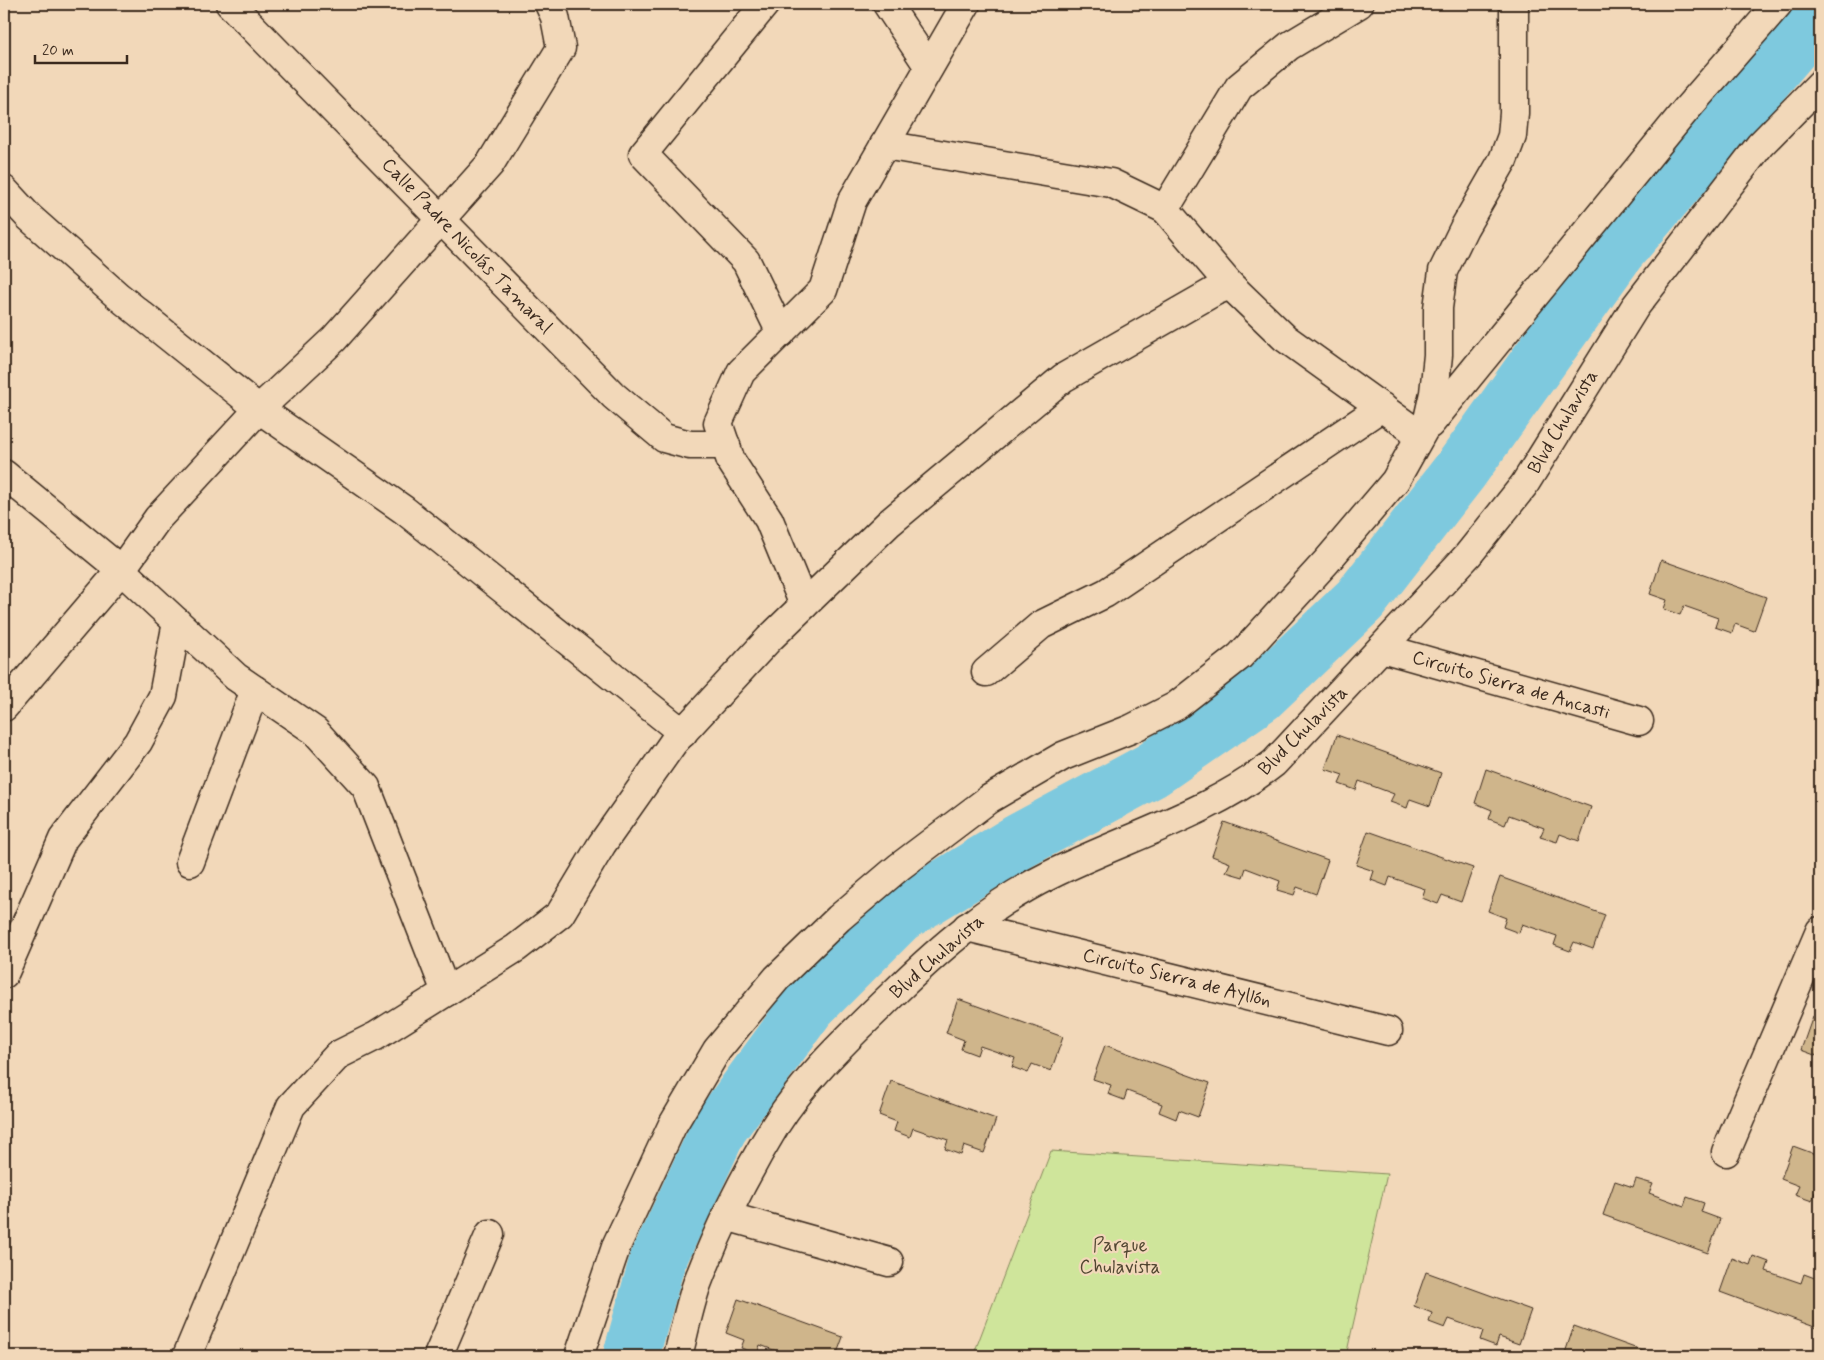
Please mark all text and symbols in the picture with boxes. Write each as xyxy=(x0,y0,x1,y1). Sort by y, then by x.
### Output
scale bar xyxy=(35,32,128,64)
text: 20 m xyxy=(42,41,74,61)
street label: Calle Padre Nicolás Tamaral xyxy=(376,152,558,340)
street label: Blvd Chulavista xyxy=(1522,365,1604,479)
street label: Circuito Sierra de Ancasti xyxy=(1409,645,1613,725)
street label: Blvd Chulavista xyxy=(1253,681,1353,781)
street label: Blvd Chulavista xyxy=(885,909,989,1005)
street label: Circuito Sierra de Ayllón xyxy=(1080,942,1274,1015)
park label: Parque Chulavista xyxy=(1080,1233,1160,1280)

